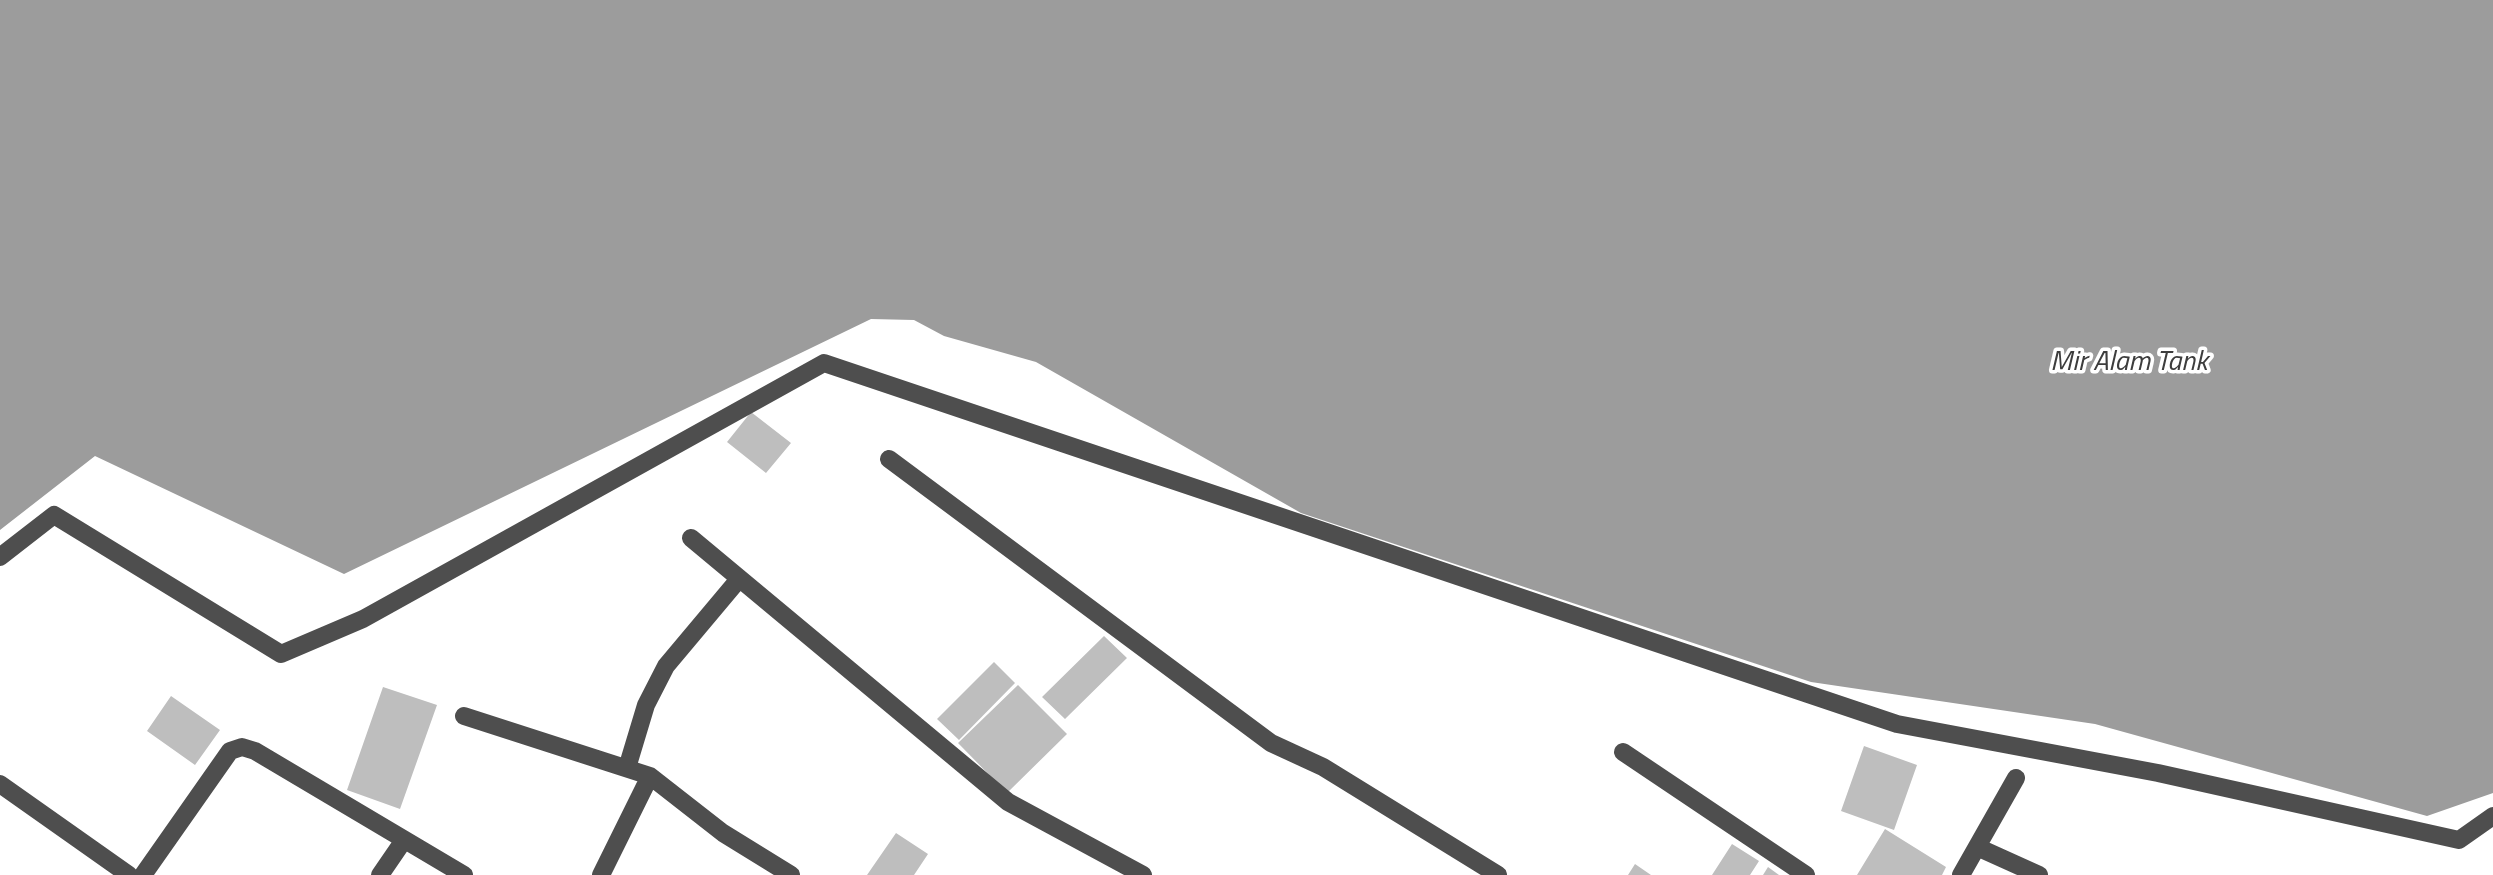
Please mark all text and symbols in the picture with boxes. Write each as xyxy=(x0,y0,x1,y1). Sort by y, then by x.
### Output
water label: Mir Alam Tank xyxy=(2050,346,2208,380)

